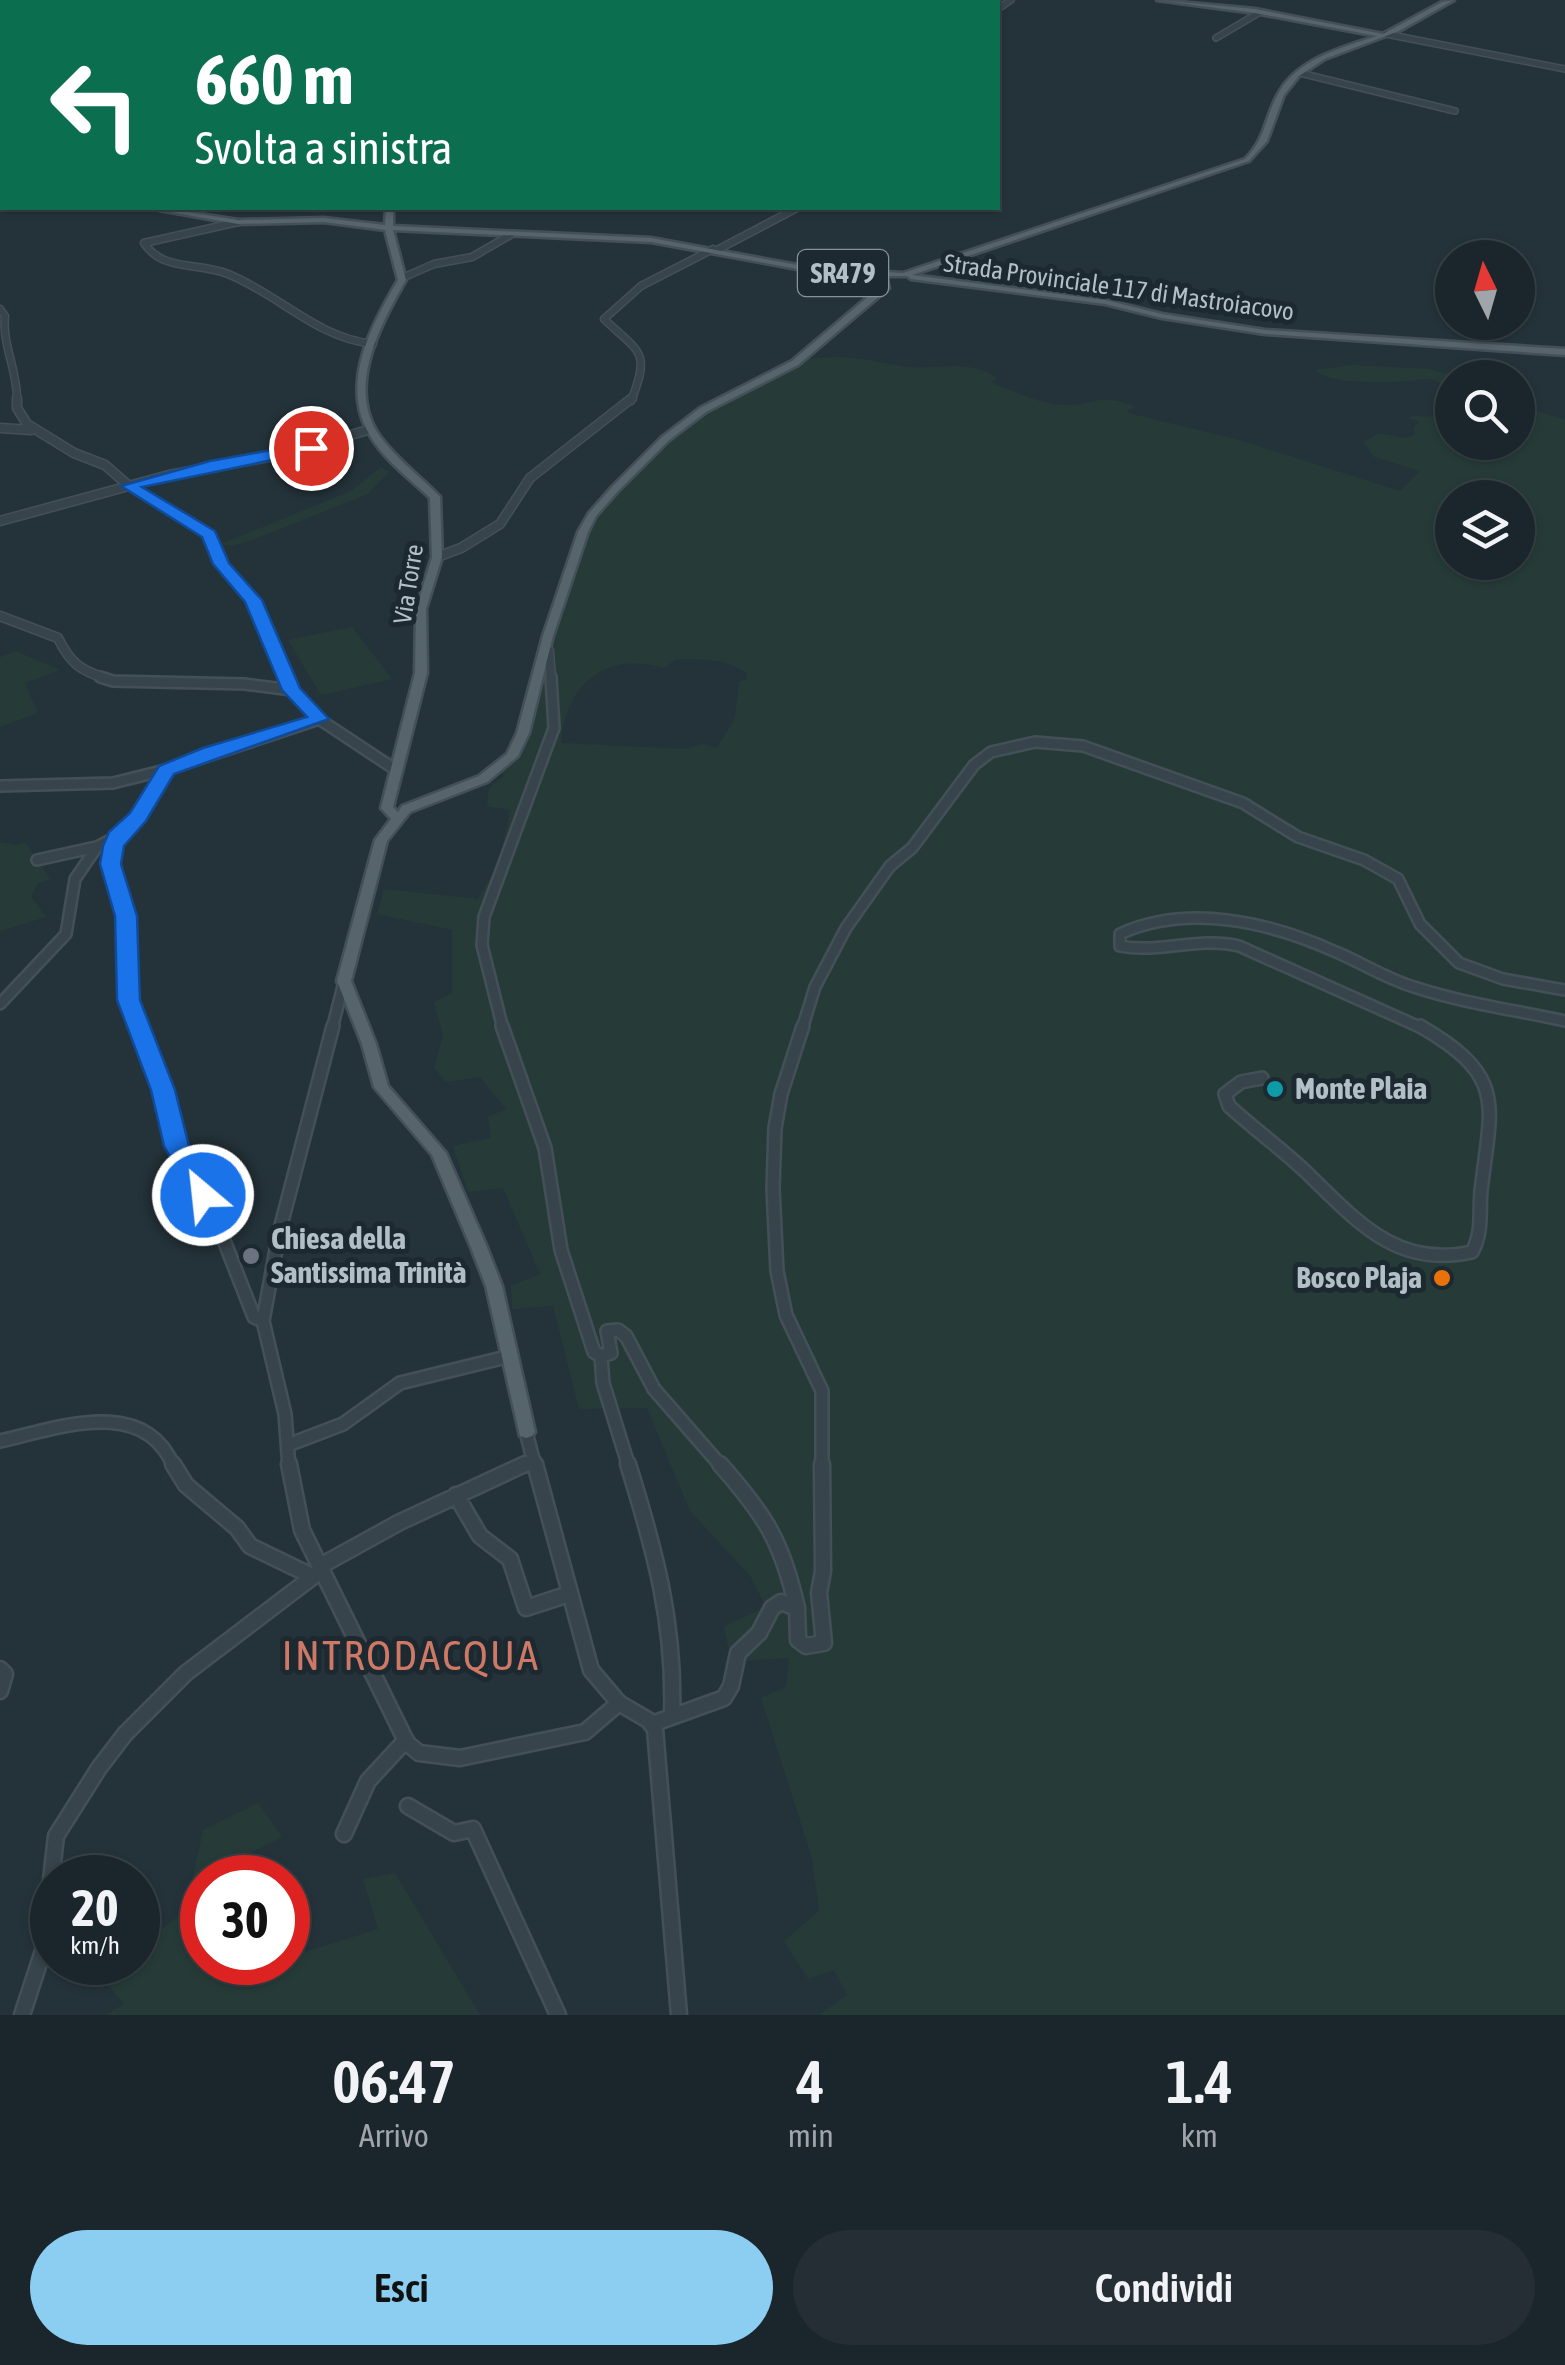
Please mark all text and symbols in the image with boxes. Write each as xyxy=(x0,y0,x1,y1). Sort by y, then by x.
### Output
text: 660 m xyxy=(195,39,354,119)
icon: left xyxy=(30,40,160,170)
text: Svolta a sinistra xyxy=(195,122,452,174)
north arrow xyxy=(1435,240,1535,340)
map controls xyxy=(1435,240,1535,580)
street label: Strada Provinciale 117 di Mastroiacovo xyxy=(942,249,1296,325)
road number: SR479 xyxy=(798,250,888,296)
button: search xyxy=(1435,360,1535,460)
pin xyxy=(269,406,354,491)
icon: arrive xyxy=(284,421,339,476)
button: layers xyxy=(1435,480,1535,580)
street label: Via Torre xyxy=(388,542,428,626)
place label: Monte Plaia xyxy=(1295,1071,1427,1105)
marker: Monte Plaia xyxy=(1264,1078,1286,1100)
position arrow xyxy=(151,1143,255,1247)
place label: Chiesa della Santissima Trinità xyxy=(271,1221,467,1289)
marker: Chiesa della Santissima Trinità xyxy=(240,1245,262,1267)
place label: Bosco Plaja xyxy=(1296,1260,1422,1294)
marker: Bosco Plaja xyxy=(1431,1267,1453,1289)
district label: INTRODACQUA xyxy=(282,1631,540,1679)
speed limit sign: 30 xyxy=(180,1855,310,1985)
text: 20 xyxy=(71,1879,118,1937)
text: km/h xyxy=(70,1931,120,1959)
text: 06:47 xyxy=(332,2047,456,2116)
text: 4 xyxy=(797,2047,825,2116)
text: 1.4 xyxy=(1166,2047,1233,2116)
text: Arrivo xyxy=(359,2117,429,2154)
text: min xyxy=(788,2117,834,2154)
text: km xyxy=(1181,2117,1218,2154)
button: Esci xyxy=(30,2230,773,2345)
button: Condividi xyxy=(793,2230,1535,2345)

